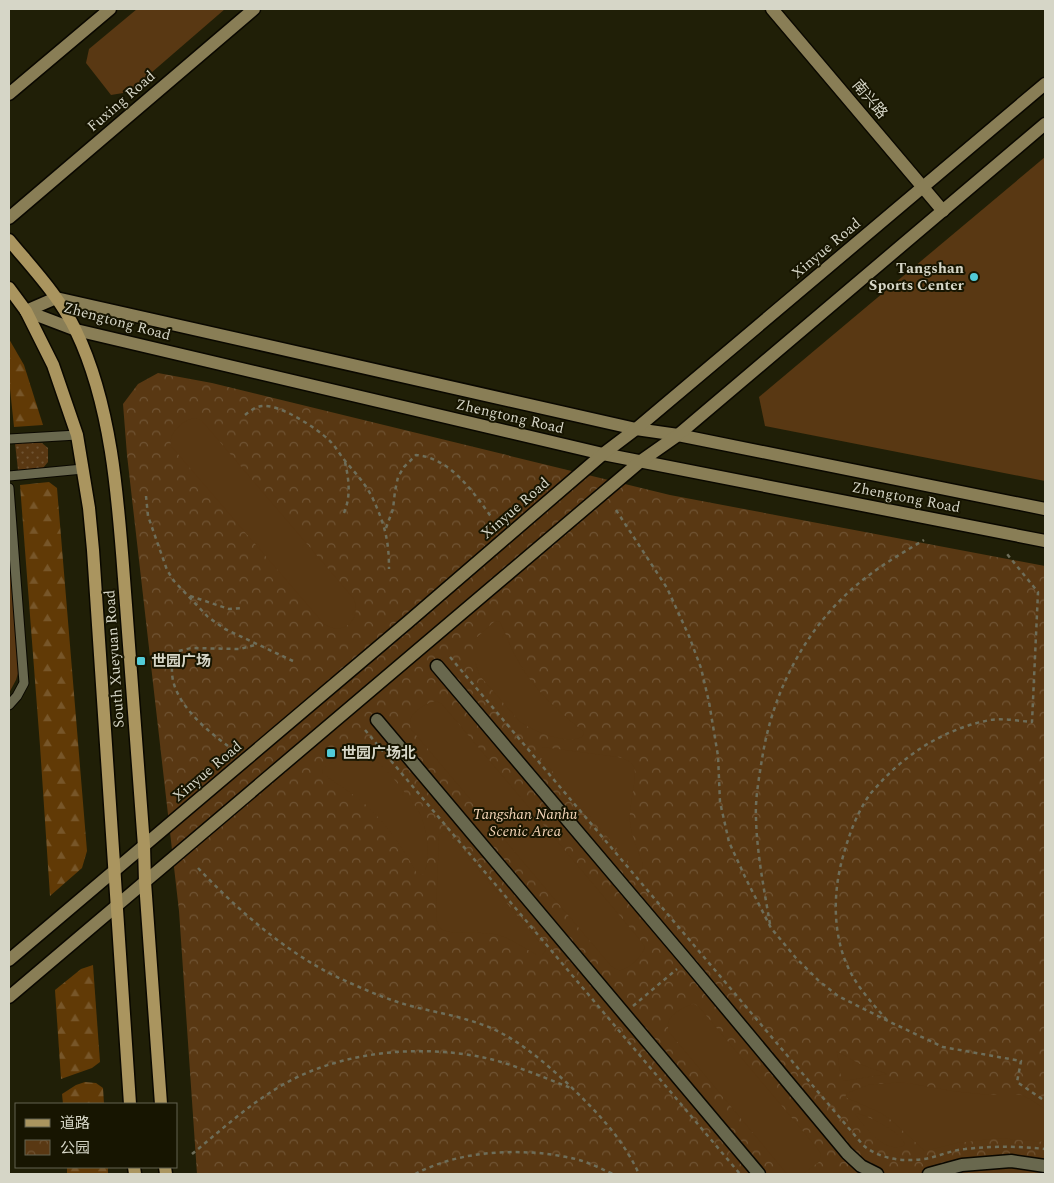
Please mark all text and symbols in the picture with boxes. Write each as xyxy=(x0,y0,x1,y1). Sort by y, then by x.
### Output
street label: Fuxing Road xyxy=(82,65,161,138)
street label: 南兴路 xyxy=(846,75,893,124)
street label: Xinyue Road xyxy=(786,212,866,284)
place label: Tangshan Sports Center xyxy=(869,257,965,297)
marker: Tangshan Sports Center xyxy=(968,271,980,283)
street label: Zhengtong Road xyxy=(61,296,173,347)
street label: Zhengtong Road xyxy=(454,393,566,440)
street label: Xinyue Road xyxy=(476,472,555,545)
street label: Zhengtong Road xyxy=(850,476,962,519)
street label: South Xueyuan Road xyxy=(98,589,131,729)
place label: 世园广场 xyxy=(151,650,211,673)
marker: 世园广场 xyxy=(135,655,147,667)
street label: Xinyue Road xyxy=(167,735,247,807)
place label: 世园广场北 xyxy=(341,742,416,765)
marker: 世园广场北 xyxy=(325,747,337,759)
park label: Tangshan Nanhu Scenic Area xyxy=(473,803,578,843)
legend xyxy=(15,1103,178,1168)
text: 道路 xyxy=(60,1112,90,1135)
text: 公园 xyxy=(60,1137,90,1160)

